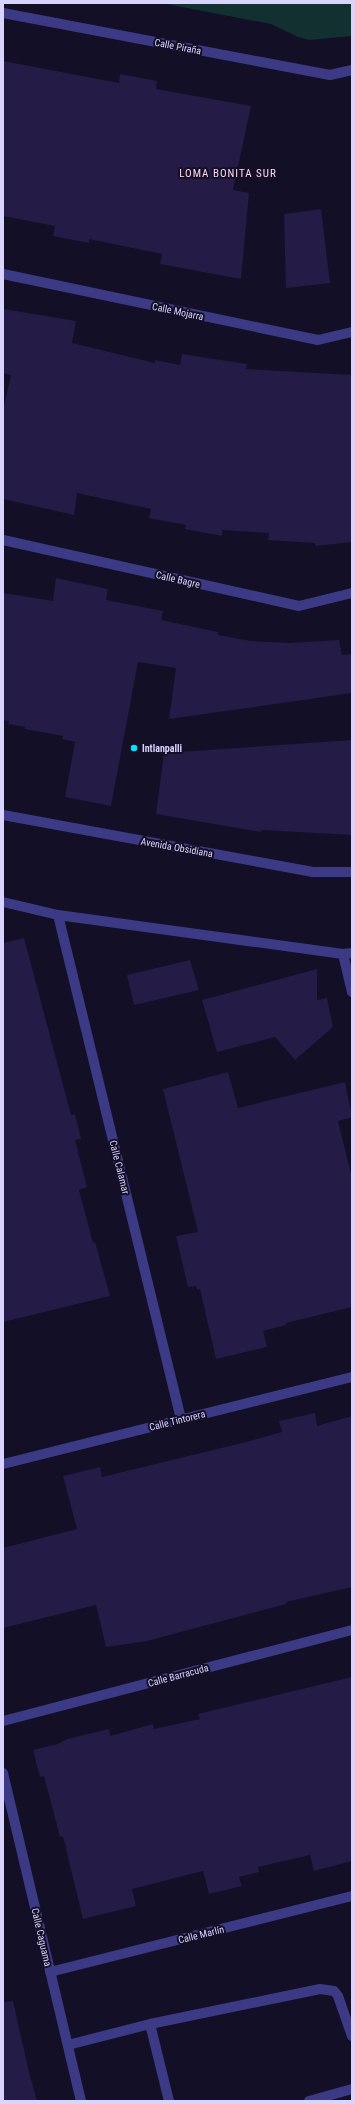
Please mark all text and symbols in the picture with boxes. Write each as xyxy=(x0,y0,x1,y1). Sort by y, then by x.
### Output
street label: Calle Piraña xyxy=(154,37,202,56)
district label: LOMA BONITA SUR xyxy=(179,167,277,180)
street label: Calle Mojarra xyxy=(151,301,205,322)
street label: Calle Bagre xyxy=(155,569,201,590)
marker: Intlanpalli xyxy=(129,743,139,753)
place label: Intlanpalli xyxy=(142,743,182,754)
street label: Avenida Obsidiana xyxy=(140,836,214,859)
street label: Calle Calamar xyxy=(108,1139,131,1195)
street label: Calle Tintorera xyxy=(148,1408,206,1433)
street label: Calle Barracuda xyxy=(147,1662,210,1689)
street label: Calle Caguama xyxy=(29,1907,54,1967)
street label: Calle Marlín xyxy=(177,1923,225,1945)

